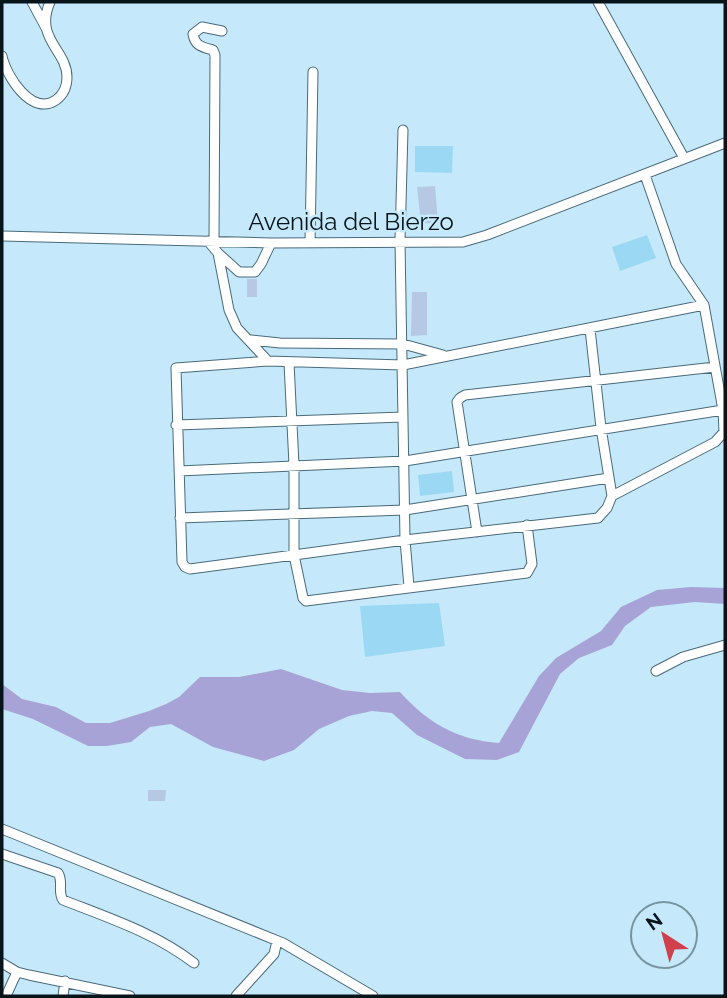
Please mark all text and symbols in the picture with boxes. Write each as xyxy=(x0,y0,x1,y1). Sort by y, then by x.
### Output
street label: Avenida del Bierzo xyxy=(248,207,454,236)
north arrow xyxy=(629,900,699,970)
text: N xyxy=(642,908,666,934)

